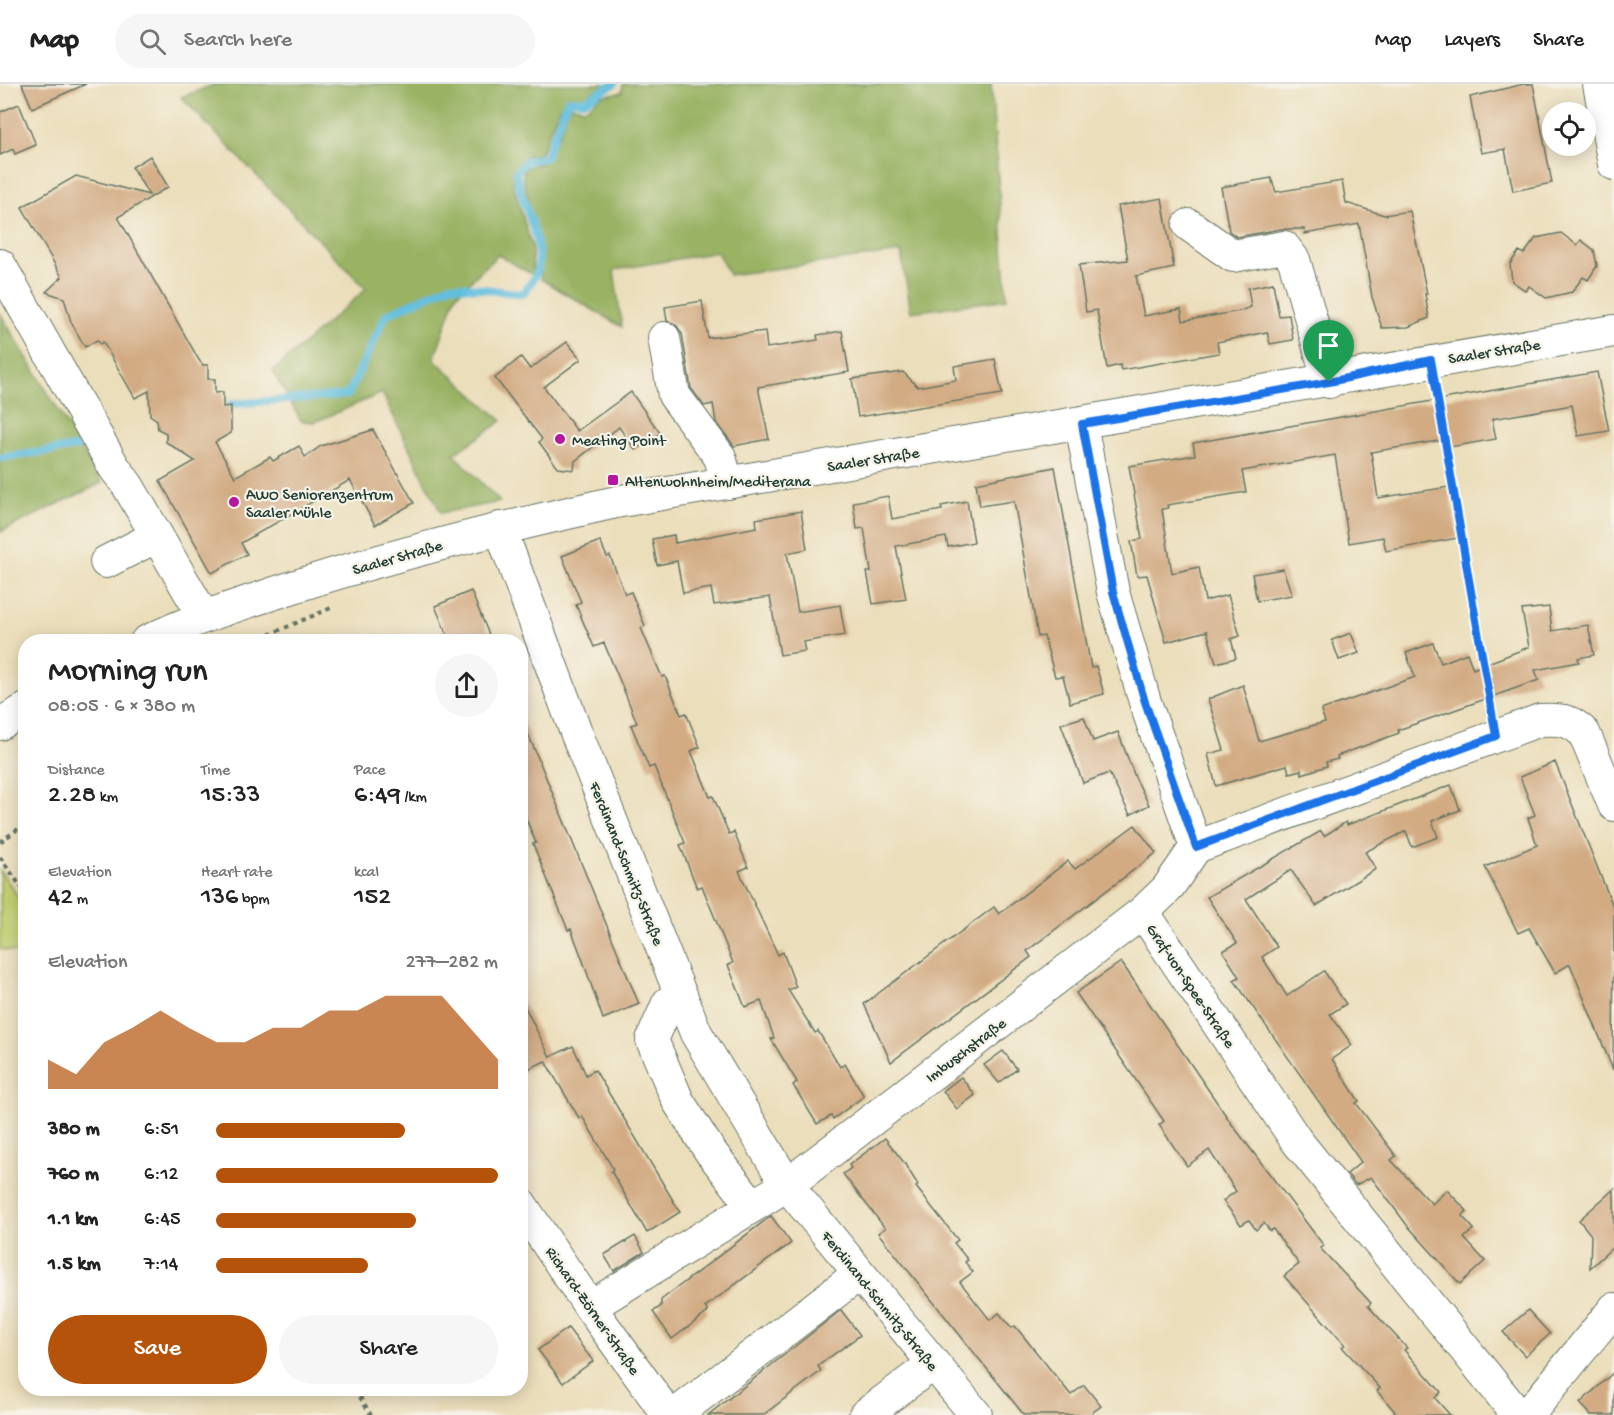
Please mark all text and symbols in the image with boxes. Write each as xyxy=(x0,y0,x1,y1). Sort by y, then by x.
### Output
search box xyxy=(115,14,535,68)
text: Map xyxy=(30,25,79,58)
icon: search xyxy=(136,25,169,58)
text: Search here xyxy=(184,28,292,54)
text: Map xyxy=(1375,29,1411,54)
text: Layers xyxy=(1444,29,1500,54)
text: Share xyxy=(1533,29,1584,54)
map controls xyxy=(1542,102,1596,156)
button: locate xyxy=(1542,102,1596,156)
pin xyxy=(1303,320,1354,382)
icon: arrive xyxy=(1312,329,1345,362)
street label: Saaler Straße xyxy=(1447,337,1543,370)
marker: Meating Point xyxy=(553,432,567,446)
place label: Meating Point xyxy=(572,433,667,452)
street label: Saaler Straße xyxy=(826,445,922,478)
marker: Altenwohnheim/Mediterana xyxy=(606,473,620,487)
place label: Altenwohnheim/Mediterana xyxy=(625,474,812,493)
place label: AWO Seniorenzentrum Saaler Mühle xyxy=(246,487,394,524)
marker: AWO Seniorenzentrum Saaler Mühle xyxy=(227,495,241,509)
street label: Saaler Straße xyxy=(351,537,446,581)
text: Morning run xyxy=(48,654,208,692)
button: share xyxy=(435,654,498,717)
text: 08:05 · 6 × 380 m xyxy=(48,696,195,719)
text: Distance xyxy=(48,762,105,781)
text: Time xyxy=(201,762,230,781)
text: Pace xyxy=(354,762,385,781)
street label: Ferdinand-Schmitz-Straße xyxy=(583,779,667,950)
text: 2.28 xyxy=(48,781,96,812)
text: 15:33 xyxy=(201,781,260,812)
text: 6:49 xyxy=(354,781,401,812)
text: km xyxy=(96,789,118,808)
text: /km xyxy=(401,789,427,808)
text: Elevation xyxy=(48,864,112,883)
text: Heart rate xyxy=(201,864,273,883)
text: kcal xyxy=(354,864,379,883)
text: 42 xyxy=(48,883,73,914)
text: 136 xyxy=(201,883,238,914)
text: 152 xyxy=(354,883,391,914)
text: m xyxy=(73,891,88,910)
text: bpm xyxy=(238,891,270,910)
street label: Graf-von-Spee-Straße xyxy=(1140,921,1238,1053)
text: Elevation xyxy=(48,952,128,975)
text: 277–282 m xyxy=(406,952,498,975)
street label: Imbuschstraße xyxy=(923,1015,1012,1088)
text: 380 m xyxy=(48,1119,100,1142)
text: 6:51 xyxy=(144,1119,179,1142)
text: 760 m xyxy=(48,1164,99,1187)
text: 6:12 xyxy=(144,1164,178,1187)
text: 1.1 km xyxy=(48,1209,98,1232)
text: 6:45 xyxy=(144,1209,180,1232)
street label: Ferdinand-Schmitz-Straße xyxy=(815,1228,941,1377)
street label: Richard-Zörner-Straße xyxy=(540,1244,643,1380)
text: 1.5 km xyxy=(48,1254,101,1277)
text: 7:14 xyxy=(144,1254,178,1277)
button: Save xyxy=(48,1315,267,1384)
button: Share xyxy=(279,1315,498,1384)

